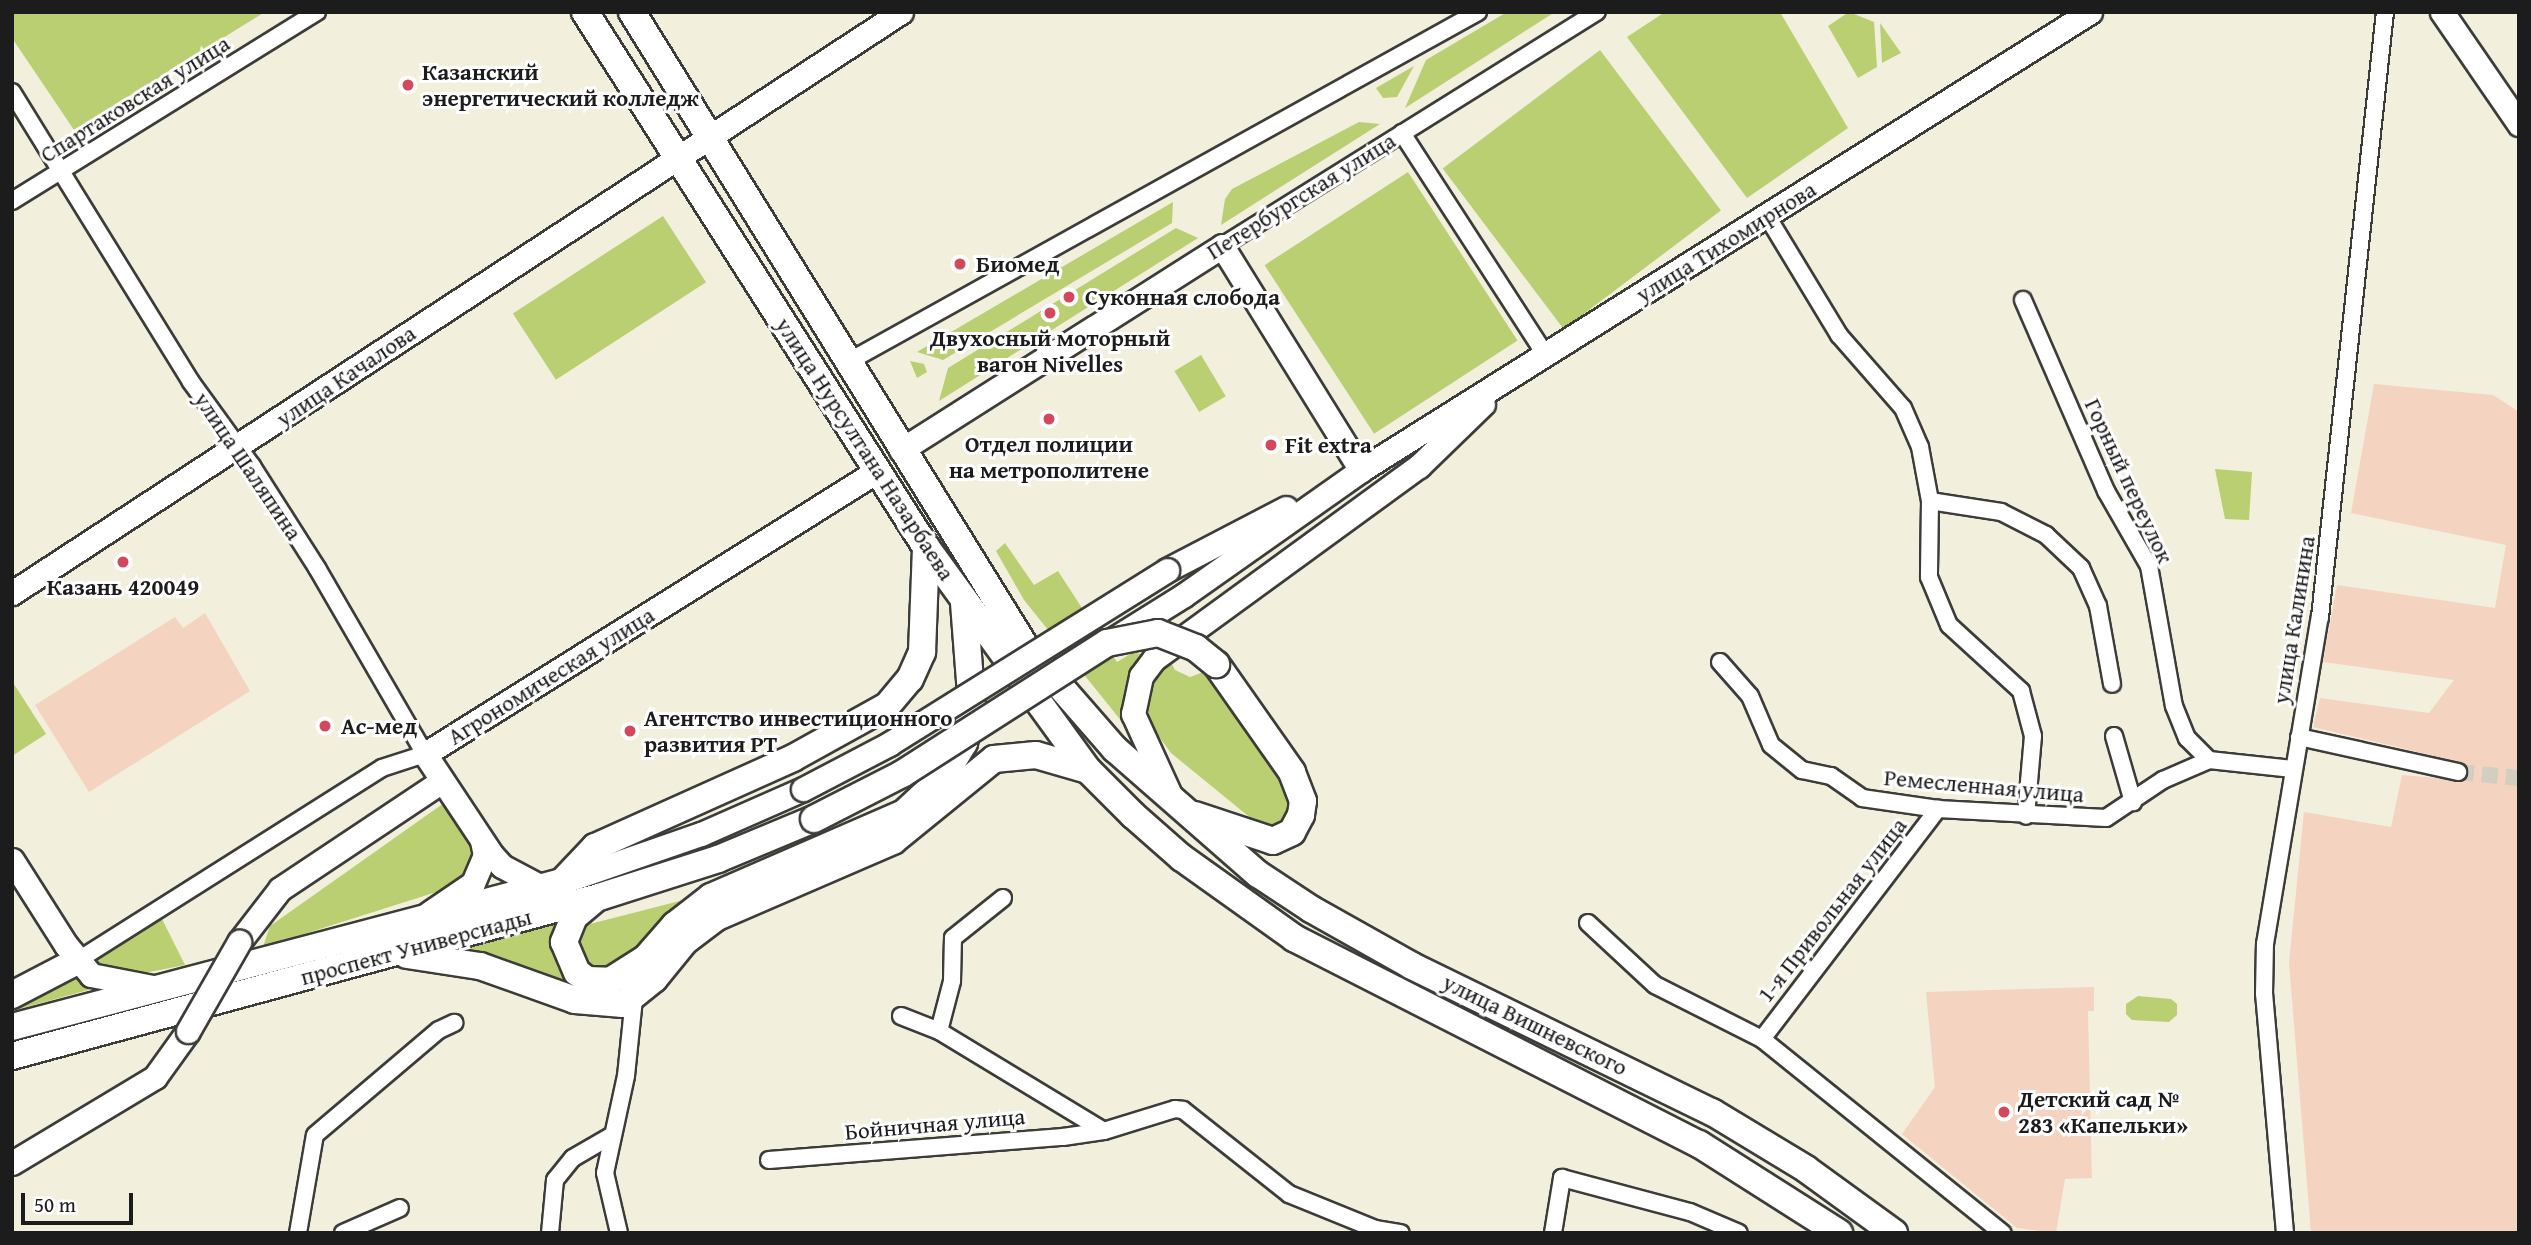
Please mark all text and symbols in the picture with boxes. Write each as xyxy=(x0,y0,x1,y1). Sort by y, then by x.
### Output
street label: Спартаковская улица xyxy=(35,30,235,168)
place label: Казанский энергетический колледж xyxy=(422,58,699,112)
marker: Казанский энергетический колледж xyxy=(400,77,416,93)
street label: Петербургская улица xyxy=(1201,127,1401,265)
street label: улица Тихомирнова xyxy=(1631,175,1821,309)
place label: Биомед xyxy=(976,250,1060,278)
marker: Биомед xyxy=(950,254,970,274)
place label: Суконная слобода xyxy=(1085,283,1280,311)
marker: Суконная слобода xyxy=(1059,287,1079,307)
marker: Двухосный моторный вагон Nivelles xyxy=(1042,305,1058,321)
street label: улица Нурсултана Назарбаева xyxy=(770,312,960,586)
street label: улица Качалова xyxy=(271,319,421,433)
place label: Двухосный моторный вагон Nivelles xyxy=(930,324,1170,378)
street label: улица Шаляпина xyxy=(188,387,308,545)
street label: Горный переулок xyxy=(2079,394,2179,568)
marker: Отдел полиции на метрополитене xyxy=(1041,411,1057,427)
place label: Отдел полиции на метрополитене xyxy=(949,430,1149,484)
place label: Fit extra xyxy=(1285,431,1372,459)
marker: Fit extra xyxy=(1263,437,1279,453)
street label: улица Калинина xyxy=(2267,534,2321,706)
marker: Казань 420049 xyxy=(115,554,131,570)
place label: Казань 420049 xyxy=(47,573,199,601)
street label: Агрономическая улица xyxy=(443,601,659,751)
place label: Агентство инвестиционного развития РТ xyxy=(644,704,952,758)
place label: Ас-мед xyxy=(341,712,417,740)
marker: Ас-мед xyxy=(315,716,335,736)
marker: Агентство инвестиционного развития РТ xyxy=(622,723,638,739)
street label: Ремесленная улица xyxy=(1883,764,2085,808)
street label: 1-я Привольная улица xyxy=(1752,812,1912,1008)
street label: проспект Универсиады xyxy=(297,903,535,991)
street label: улица Вишневского xyxy=(1438,968,1632,1082)
place label: Детский сад № 283 «Капельки» xyxy=(2018,1085,2188,1139)
street label: Бойничная улица xyxy=(844,1102,1026,1146)
marker: Детский сад № 283 «Капельки» xyxy=(1996,1104,2012,1120)
scale bar xyxy=(24,1178,136,1222)
text: 50 m xyxy=(34,1189,76,1220)

